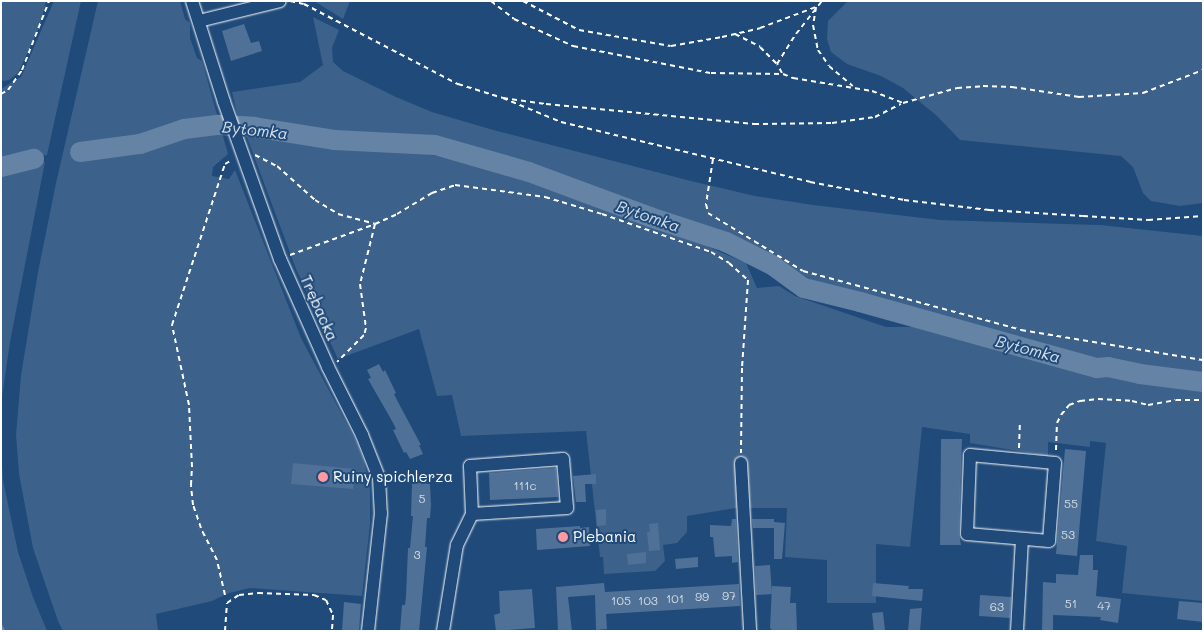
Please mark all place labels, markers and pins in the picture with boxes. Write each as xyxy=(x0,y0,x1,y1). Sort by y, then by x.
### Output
place label: Ruiny spichlerza xyxy=(333,468,453,486)
marker: Ruiny spichlerza xyxy=(317,471,329,483)
place label: Plebania xyxy=(573,528,636,546)
marker: Plebania xyxy=(557,531,569,543)

